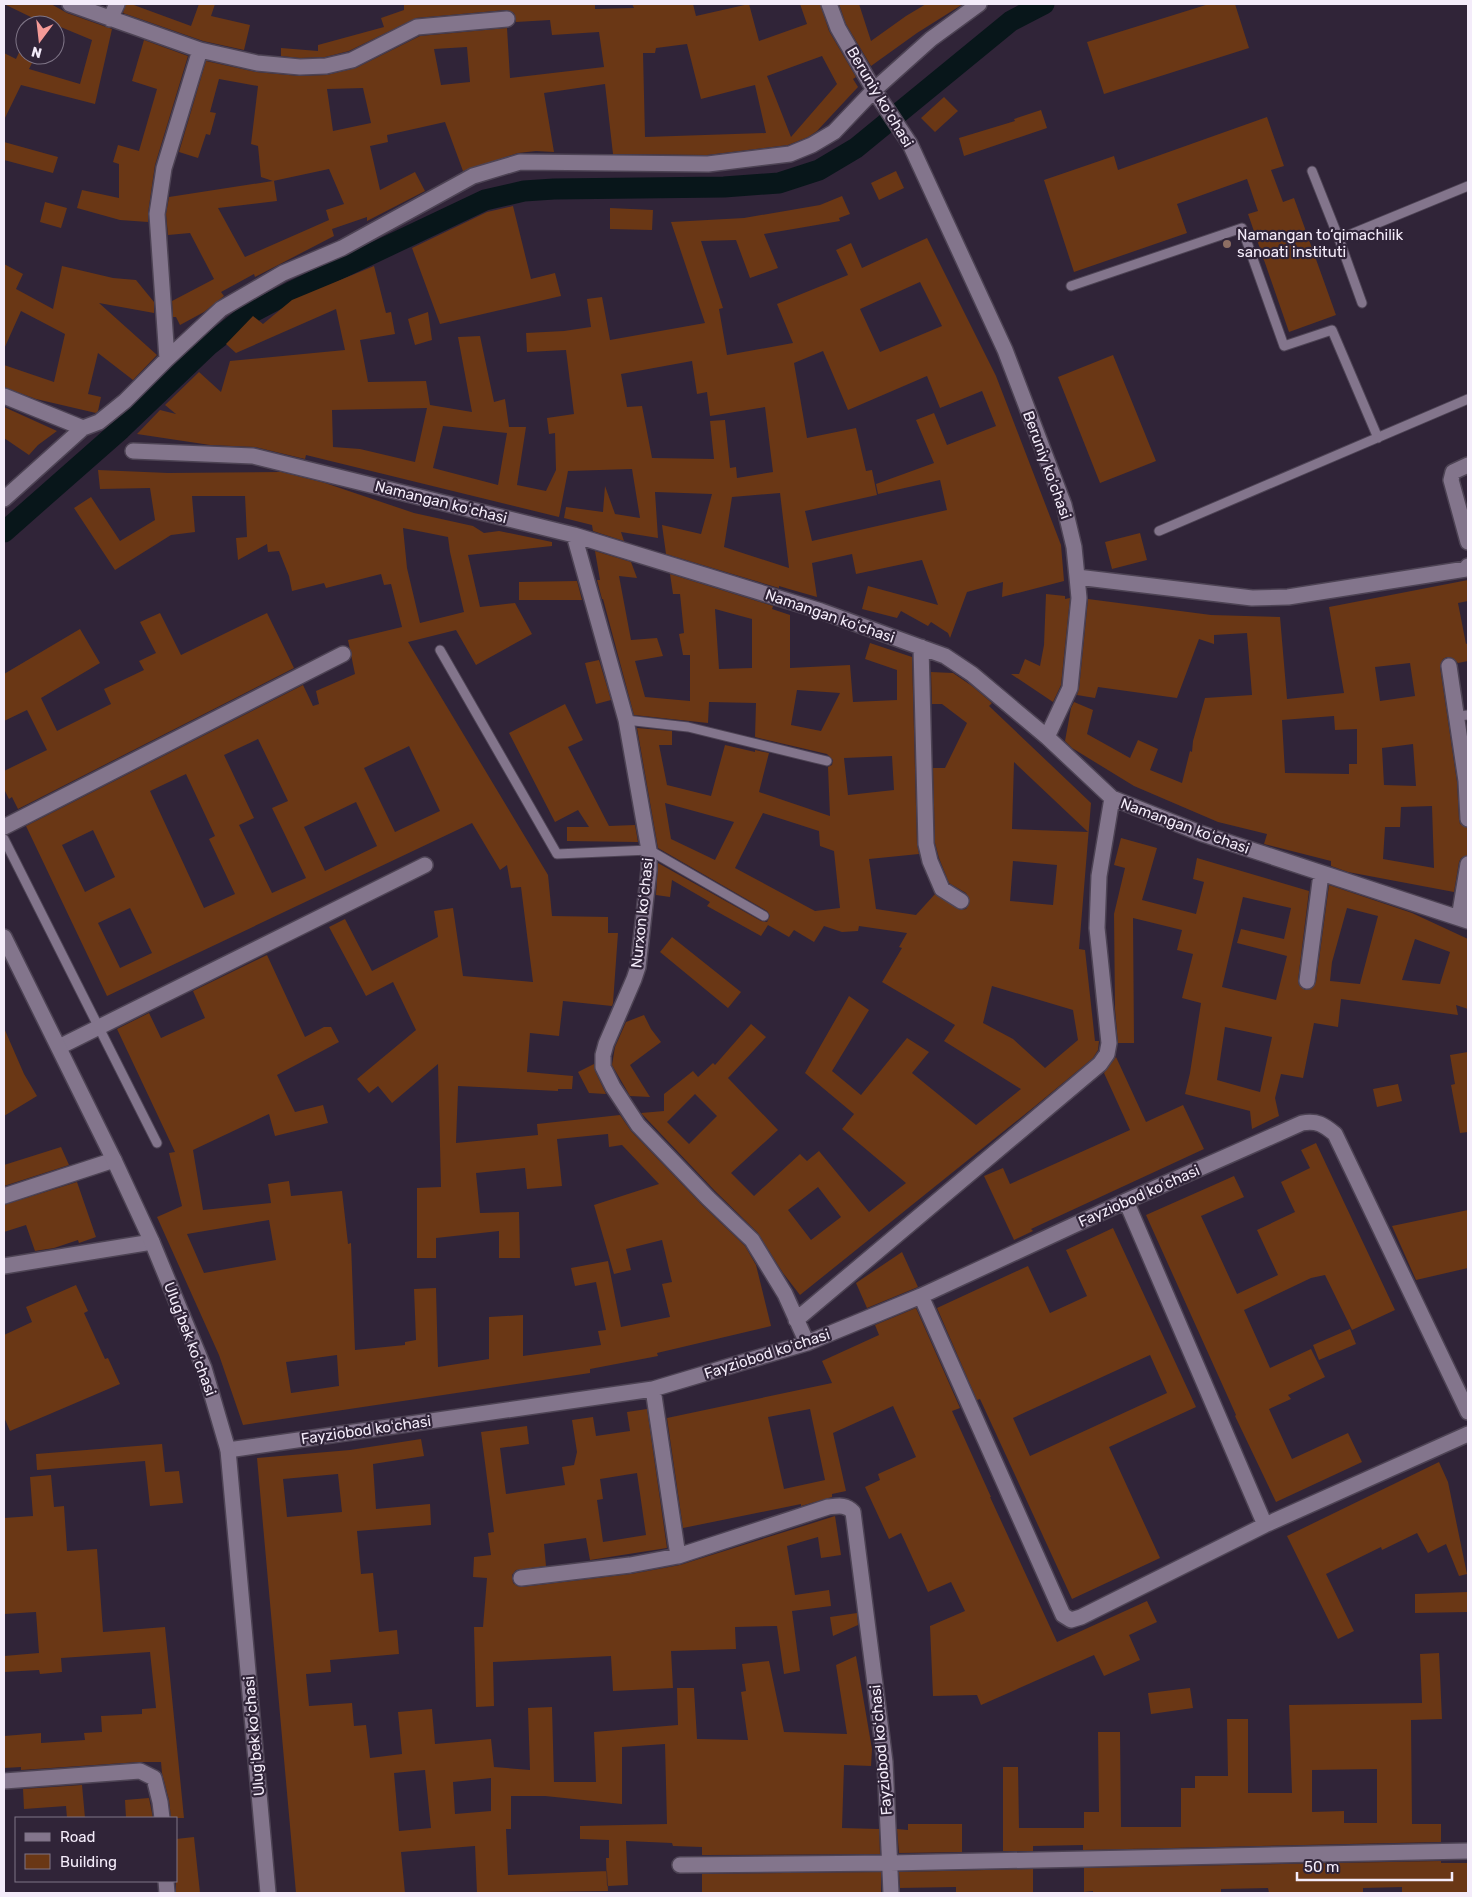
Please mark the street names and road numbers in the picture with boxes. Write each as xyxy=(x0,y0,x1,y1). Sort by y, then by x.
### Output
street label: Beruniy koʻchasi xyxy=(843,44,917,150)
street label: Beruniy koʻchasi xyxy=(1019,408,1075,522)
street label: Namangan koʻchasi xyxy=(373,477,509,527)
street label: Namangan koʻchasi xyxy=(763,585,897,647)
street label: Namangan koʻchasi xyxy=(1118,794,1252,858)
street label: Nurxon koʻchasi xyxy=(627,857,657,969)
street label: Fayziobod koʻchasi xyxy=(1076,1161,1202,1231)
street label: Ulugʻbek koʻchasi xyxy=(160,1280,220,1398)
street label: Fayziobod koʻchasi xyxy=(702,1325,832,1383)
street label: Fayziobod koʻchasi xyxy=(300,1412,432,1448)
street label: Ulugʻbek koʻchasi xyxy=(240,1675,268,1797)
street label: Fayziobod koʻchasi xyxy=(866,1684,896,1816)

